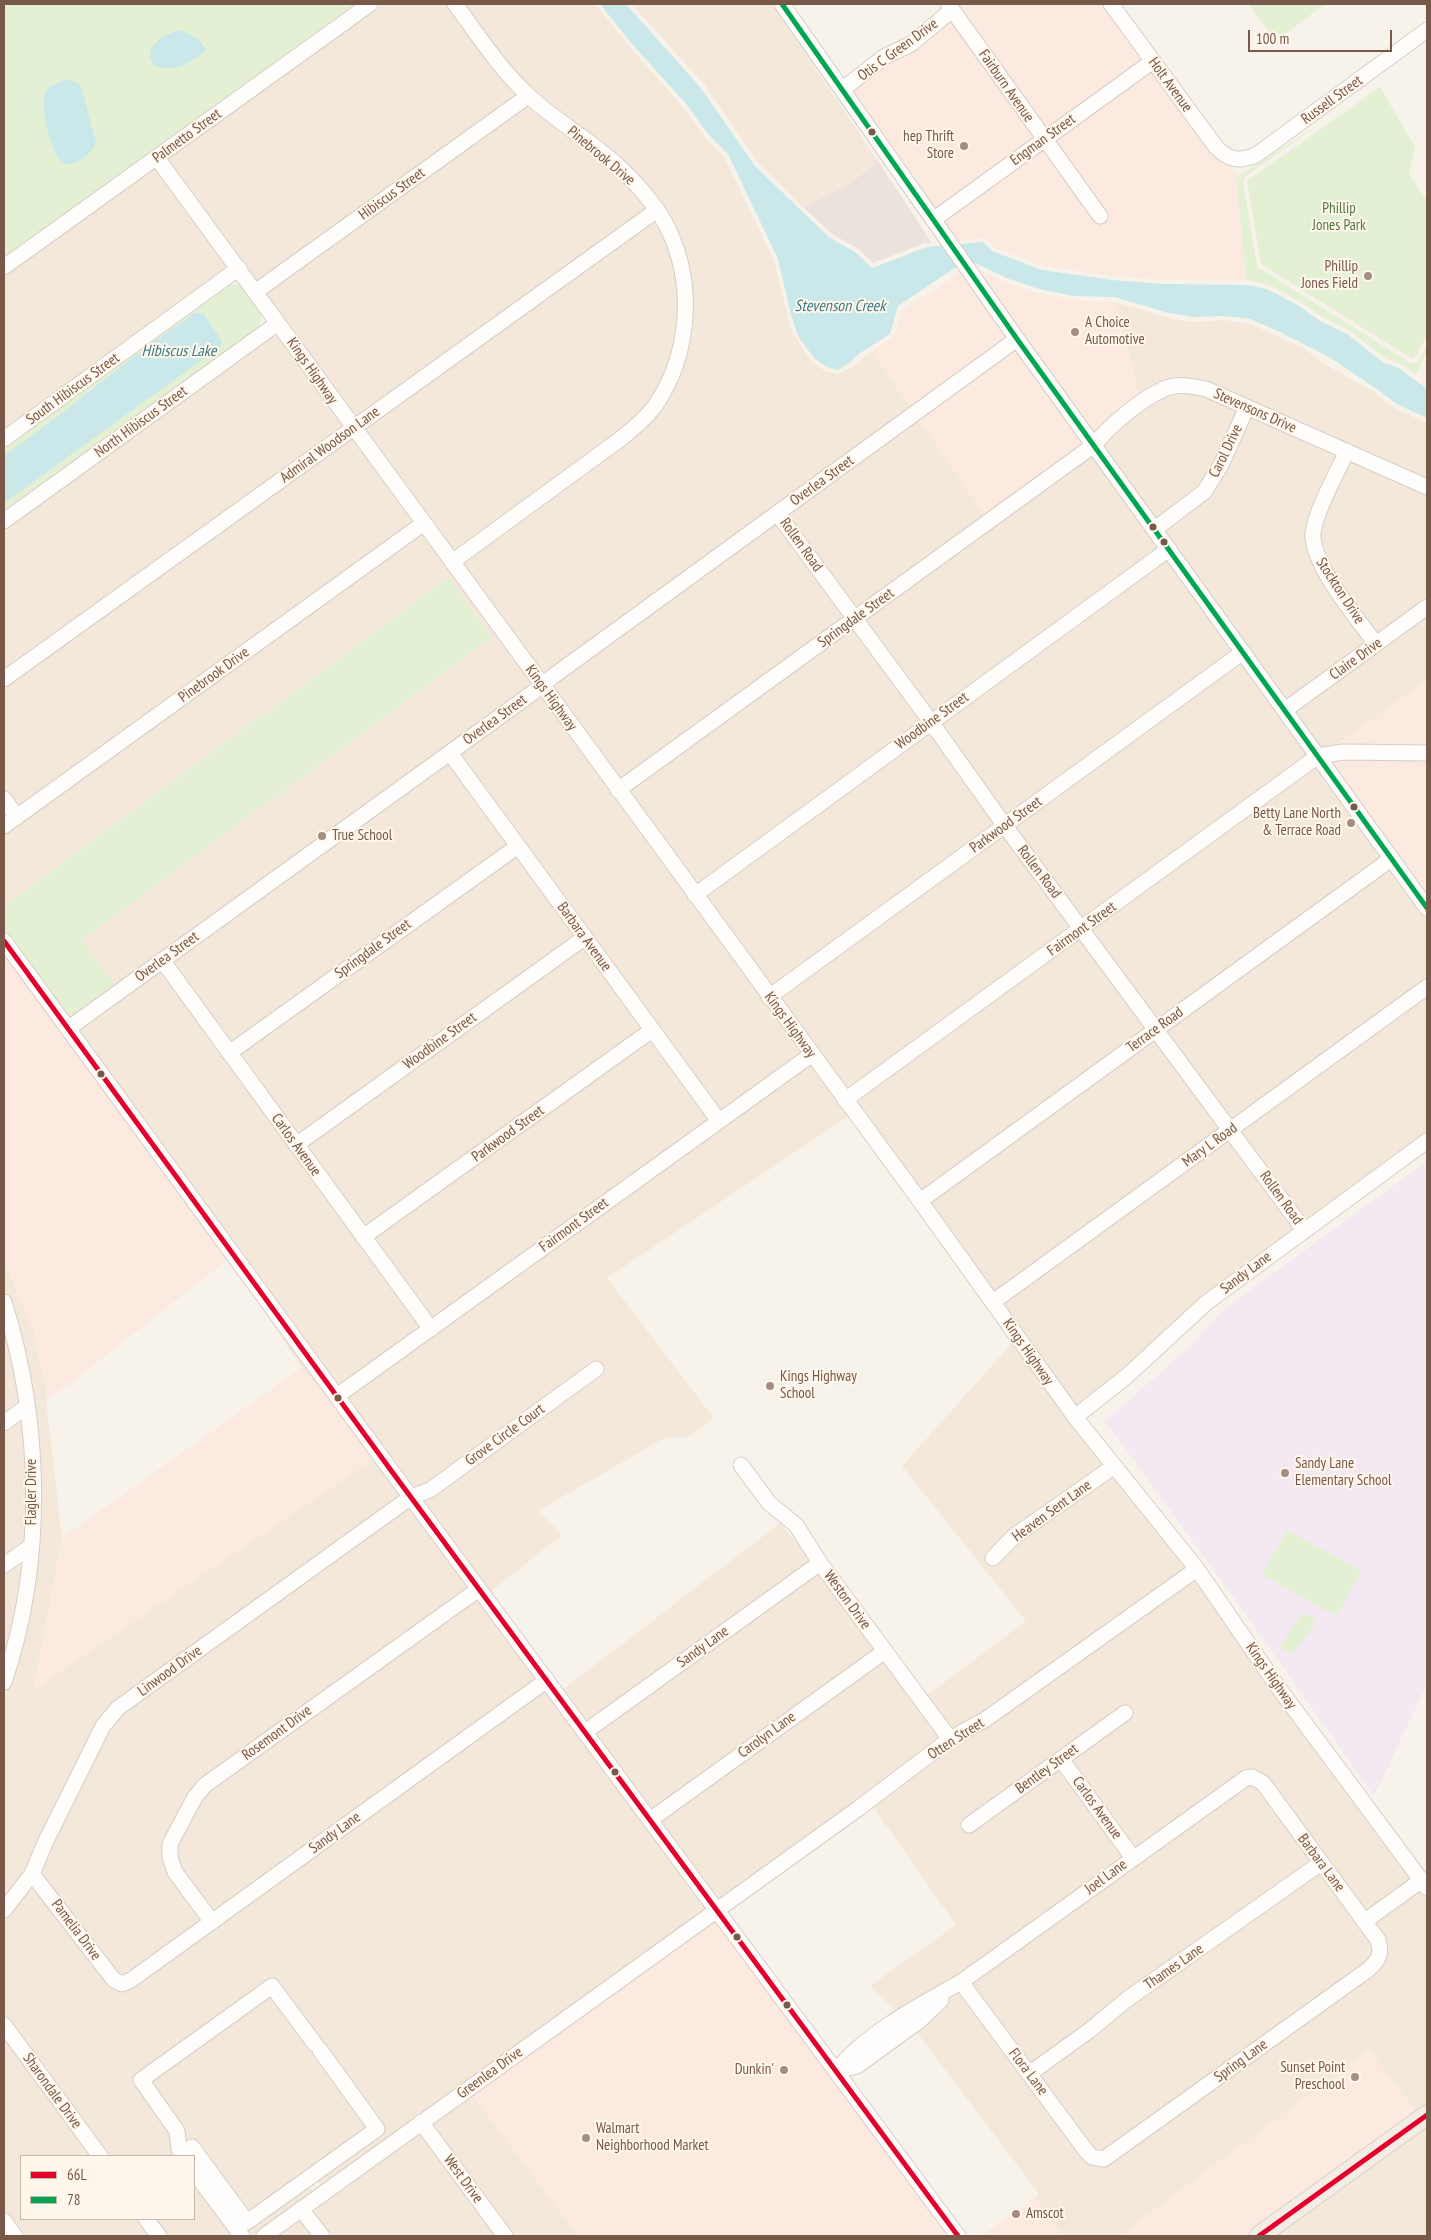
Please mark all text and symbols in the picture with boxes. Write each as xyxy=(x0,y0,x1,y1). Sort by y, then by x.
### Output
street label: Otis C Green Drive xyxy=(854,15,942,85)
scale bar xyxy=(1251,20,1395,52)
text: 100 m xyxy=(1256,29,1289,48)
street label: Fairburn Avenue xyxy=(974,46,1038,126)
street label: Holt Avenue xyxy=(1144,54,1196,116)
street label: Russell Street xyxy=(1298,72,1366,128)
street label: Palmetto Street xyxy=(149,105,225,167)
street label: Engman Street xyxy=(1007,110,1079,170)
street label: Pinebrook Drive xyxy=(564,123,638,189)
unlabelled marker xyxy=(867,127,877,137)
place label: hep Thrift Store xyxy=(903,128,954,163)
marker: hep Thrift Store xyxy=(958,140,970,152)
street label: Hibiscus Street xyxy=(355,164,429,224)
park label: Phillip Jones Park xyxy=(1312,200,1366,235)
place label: Phillip Jones Field xyxy=(1301,258,1358,293)
marker: Phillip Jones Field xyxy=(1362,270,1374,282)
water label: Stevenson Creek xyxy=(795,296,885,316)
place label: A Choice Automotive xyxy=(1085,314,1145,349)
marker: A Choice Automotive xyxy=(1069,326,1081,338)
street label: Kings Highway xyxy=(283,334,341,408)
water label: Hibiscus Lake xyxy=(142,341,216,361)
street label: South Hibiscus Street xyxy=(23,349,123,429)
street label: North Hibiscus Street xyxy=(91,382,191,462)
street label: Stevensons Drive xyxy=(1211,385,1299,437)
street label: Admiral Woodson Lane xyxy=(277,403,383,487)
street label: Carol Drive xyxy=(1205,421,1247,481)
street label: Overlea Street xyxy=(787,452,857,510)
street label: Rollen Road xyxy=(776,515,826,575)
unlabelled marker xyxy=(1148,522,1158,532)
unlabelled marker xyxy=(1159,537,1169,547)
street label: Stockton Drive xyxy=(1312,554,1368,628)
street label: Springdale Street xyxy=(814,584,898,652)
street label: Claire Drive xyxy=(1326,634,1386,684)
street label: Pinebrook Drive xyxy=(175,643,253,707)
street label: Kings Highway xyxy=(521,662,581,734)
street label: Woodbine Street xyxy=(892,689,972,753)
street label: Overlea Street xyxy=(460,691,530,749)
street label: Parkwood Street xyxy=(966,793,1046,857)
unlabelled marker xyxy=(1349,802,1359,812)
place label: Betty Lane North & Terrace Road xyxy=(1253,805,1341,840)
marker: Betty Lane North & Terrace Road xyxy=(1345,817,1357,829)
place label: True School xyxy=(332,827,392,845)
marker: True School xyxy=(316,830,328,842)
street label: Rollen Road xyxy=(1013,842,1065,902)
street label: Fairmont Street xyxy=(1044,898,1120,960)
street label: Barbara Avenue xyxy=(553,899,615,975)
street label: Springdale Street xyxy=(331,915,415,983)
street label: Overlea Street xyxy=(132,928,202,986)
street label: Kings Highway xyxy=(760,989,820,1061)
street label: Terrace Road xyxy=(1123,1003,1187,1057)
street label: Woodbine Street xyxy=(400,1009,480,1073)
unlabelled marker xyxy=(96,1069,106,1079)
street label: Parkwood Street xyxy=(468,1102,548,1166)
street label: Carlos Avenue xyxy=(267,1110,325,1180)
street label: Mary L Road xyxy=(1179,1119,1241,1171)
street label: Rollen Road xyxy=(1256,1168,1306,1228)
street label: Fairmont Street xyxy=(536,1194,612,1256)
street label: Sandy Lane xyxy=(1217,1248,1275,1298)
street label: Kings Highway xyxy=(999,1315,1057,1389)
place label: Kings Highway School xyxy=(780,1368,857,1403)
marker: Kings Highway School xyxy=(764,1380,776,1392)
unlabelled marker xyxy=(333,1393,343,1403)
street label: Grove Circle Court xyxy=(462,1400,548,1470)
place label: Sandy Lane Elementary School xyxy=(1295,1455,1392,1490)
street label: Flagler Drive xyxy=(23,1459,41,1525)
marker: Sandy Lane Elementary School xyxy=(1279,1467,1291,1479)
street label: Heaven Sent Lane xyxy=(1009,1476,1095,1546)
street label: Weston Drive xyxy=(820,1567,874,1633)
street label: Sandy Lane xyxy=(674,1622,732,1672)
street label: Kings Highway xyxy=(1242,1639,1300,1713)
street label: Linwood Drive xyxy=(135,1642,205,1700)
street label: Rosemont Drive xyxy=(239,1702,315,1764)
street label: Carolyn Lane xyxy=(735,1708,799,1762)
street label: Otten Street xyxy=(925,1714,987,1764)
street label: Bentley Street xyxy=(1012,1740,1082,1798)
unlabelled marker xyxy=(610,1767,620,1777)
street label: Carlos Avenue xyxy=(1068,1773,1126,1843)
street label: Sandy Lane xyxy=(306,1808,364,1858)
street label: Barbara Lane xyxy=(1293,1831,1349,1895)
street label: Joel Lane xyxy=(1081,1856,1131,1898)
street label: Pamelia Drive xyxy=(47,1896,105,1964)
unlabelled marker xyxy=(732,1932,742,1942)
street label: Thames Lane xyxy=(1141,1940,1207,1994)
unlabelled marker xyxy=(782,2000,792,2010)
street label: Spring Lane xyxy=(1211,2036,1271,2086)
street label: Greenlea Drive xyxy=(454,2043,526,2103)
street label: Flora Lane xyxy=(1004,2045,1052,2099)
street label: Sharondale Drive xyxy=(19,2050,85,2132)
place label: Sunset Point Preschool xyxy=(1280,2059,1345,2094)
place label: Dunkin' xyxy=(735,2061,774,2079)
marker: Dunkin' xyxy=(778,2064,790,2076)
marker: Sunset Point Preschool xyxy=(1349,2071,1361,2083)
place label: Walmart Neighborhood Market xyxy=(596,2120,709,2155)
marker: Walmart Neighborhood Market xyxy=(580,2132,592,2144)
street label: West Drive xyxy=(439,2151,487,2207)
legend xyxy=(20,2155,195,2220)
text: 66L xyxy=(67,2165,87,2184)
text: 78 xyxy=(67,2190,81,2209)
place label: Amscot xyxy=(1026,2205,1064,2223)
marker: Amscot xyxy=(1010,2208,1022,2220)

